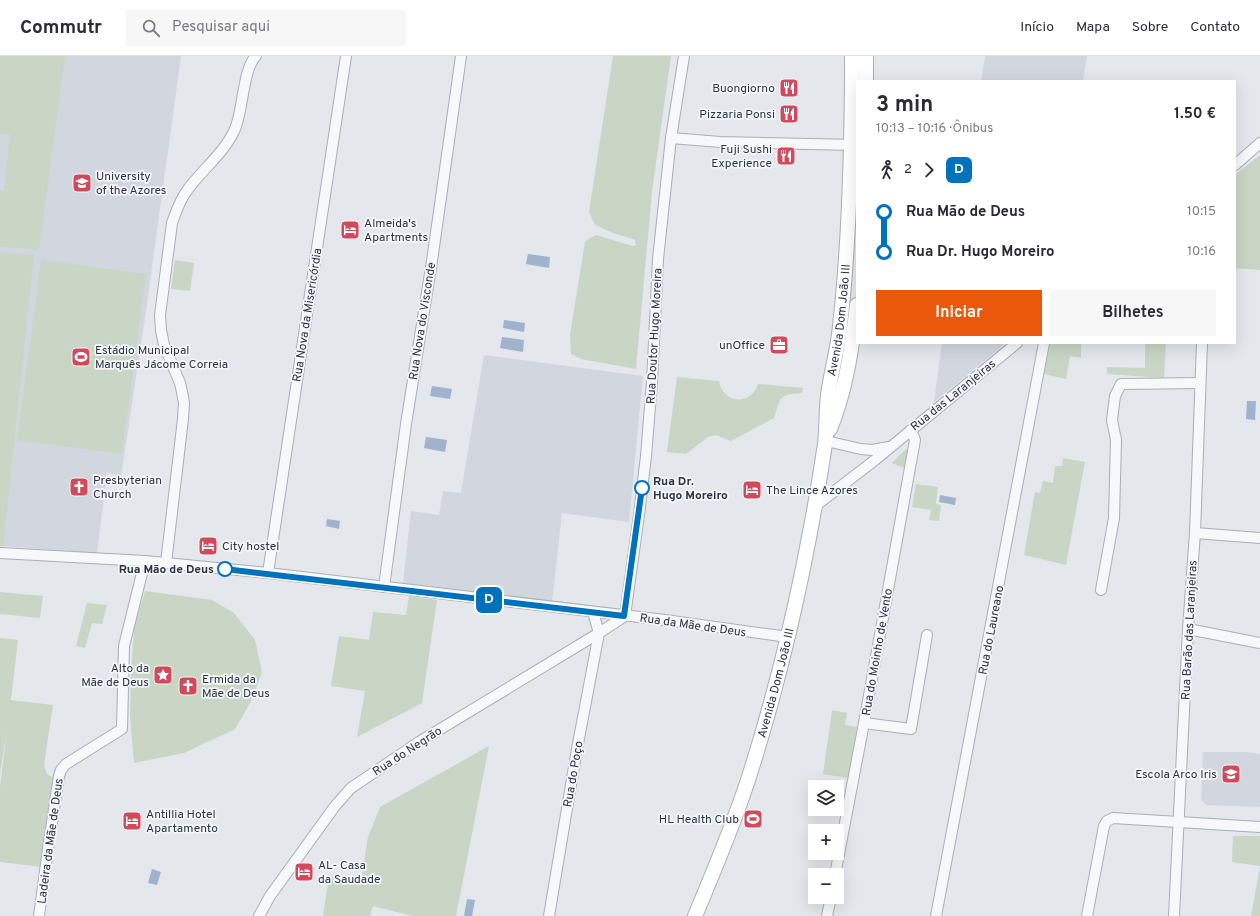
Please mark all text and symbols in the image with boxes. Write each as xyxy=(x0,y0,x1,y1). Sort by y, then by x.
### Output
search box xyxy=(126,10,406,46)
text: Commutr xyxy=(20,16,102,40)
icon: search xyxy=(140,17,162,39)
text: Pesquisar aqui xyxy=(172,18,270,37)
text: Início xyxy=(1020,19,1054,36)
text: Mapa xyxy=(1076,19,1110,36)
text: Sobre xyxy=(1132,19,1168,36)
text: Contato xyxy=(1190,19,1240,36)
restaurant icon: Buongiorno xyxy=(778,77,800,99)
place label: Buongiorno xyxy=(712,81,775,97)
text: 3 min xyxy=(876,92,933,119)
restaurant icon: Pizzaria Ponsi xyxy=(778,103,800,125)
text: 1.50 € xyxy=(1174,105,1216,124)
place label: Pizzaria Ponsi xyxy=(699,107,775,123)
text: 10:13 – 10:16 · Ônibus xyxy=(876,121,993,137)
place label: Fuji Sushi Experience xyxy=(711,142,772,172)
restaurant icon: Fuji Sushi Experience xyxy=(775,145,797,167)
icon: walk xyxy=(876,159,898,181)
icon: forward xyxy=(918,159,940,181)
text: D xyxy=(954,161,964,178)
text: 2 xyxy=(904,162,912,178)
place label: University of the Azores xyxy=(96,169,167,199)
school or university icon: University of the Azores xyxy=(71,172,93,194)
text: Rua Mão de Deus xyxy=(906,203,1025,222)
text: 10:15 xyxy=(1187,204,1216,220)
place label: Almeida's Apartments xyxy=(364,216,428,246)
hotel icon: Almeida's Apartments xyxy=(339,219,361,241)
text: Rua Dr. Hugo Moreiro xyxy=(906,243,1055,262)
text: 10:16 xyxy=(1187,244,1216,260)
street label: Rua Nova da Misericórdia xyxy=(289,247,326,383)
street label: Rua Nova do Visconde xyxy=(406,261,440,381)
street label: Avenida Dom João III xyxy=(824,264,855,378)
street label: Rua Doutor Hugo Moreira xyxy=(643,268,667,404)
button: Iniciar xyxy=(876,290,1042,336)
button: Bilhetes xyxy=(1050,290,1216,336)
office icon: unOffice xyxy=(768,334,790,356)
place label: unOffice xyxy=(719,338,765,354)
place label: Estádio Municipal Marquês Jácome Correia xyxy=(95,343,228,373)
sports icon: Estádio Municipal Marquês Jácome Correia xyxy=(70,346,92,368)
street label: Rua das Laranjeiras xyxy=(908,356,1000,435)
place label: Presbyterian Church xyxy=(93,473,162,503)
place label: Rua Dr. Hugo Moreiro xyxy=(653,474,728,504)
church icon: Presbyterian Church xyxy=(68,476,90,498)
hotel icon: The Lince Azores xyxy=(741,479,763,501)
marker: Rua Dr. Hugo Moreiro xyxy=(634,480,650,496)
place label: The Lince Azores xyxy=(766,483,858,499)
hotel icon: City hostel xyxy=(197,535,219,557)
place label: City hostel xyxy=(222,539,279,555)
street label: Rua Barão das Laranjeiras xyxy=(1178,560,1202,700)
marker: Rua Mão de Deus xyxy=(217,561,233,577)
place label: Rua Mão de Deus xyxy=(119,562,214,578)
street label: Rua do Laureano xyxy=(975,584,1009,676)
line badge: D xyxy=(476,587,502,613)
street label: Rua do Moinho de Vento xyxy=(859,587,897,717)
text: D xyxy=(484,591,494,608)
street label: Rua da Mãe de Deus xyxy=(639,611,747,641)
street label: Avenida Dom João III xyxy=(754,627,799,740)
place label: Alto da Mãe de Deus xyxy=(81,661,149,691)
place icon: Alto da Mãe de Deus xyxy=(152,664,174,686)
place label: Ermida da Mãe de Deus xyxy=(202,672,270,702)
church icon: Ermida da Mãe de Deus xyxy=(177,675,199,697)
street label: Rua do Negrão xyxy=(370,723,445,780)
street label: Rua do Poço xyxy=(560,739,588,809)
school or university icon: Escola Arco Iris xyxy=(1220,763,1242,785)
place label: Escola Arco Iris xyxy=(1135,767,1217,783)
street label: Ladeira da Mãe de Deus xyxy=(34,777,68,905)
map controls xyxy=(808,780,844,904)
button: layers xyxy=(808,780,844,816)
place label: Antillia Hotel Apartamento xyxy=(146,807,218,837)
sports icon: HL Health Club xyxy=(742,808,764,830)
hotel icon: Antillia Hotel Apartamento xyxy=(121,810,143,832)
place label: HL Health Club xyxy=(659,812,739,828)
button: + xyxy=(808,824,844,860)
place label: AL- Casa da Saudade xyxy=(318,858,381,888)
hotel icon: AL- Casa da Saudade xyxy=(293,861,315,883)
button: − xyxy=(808,868,844,904)

